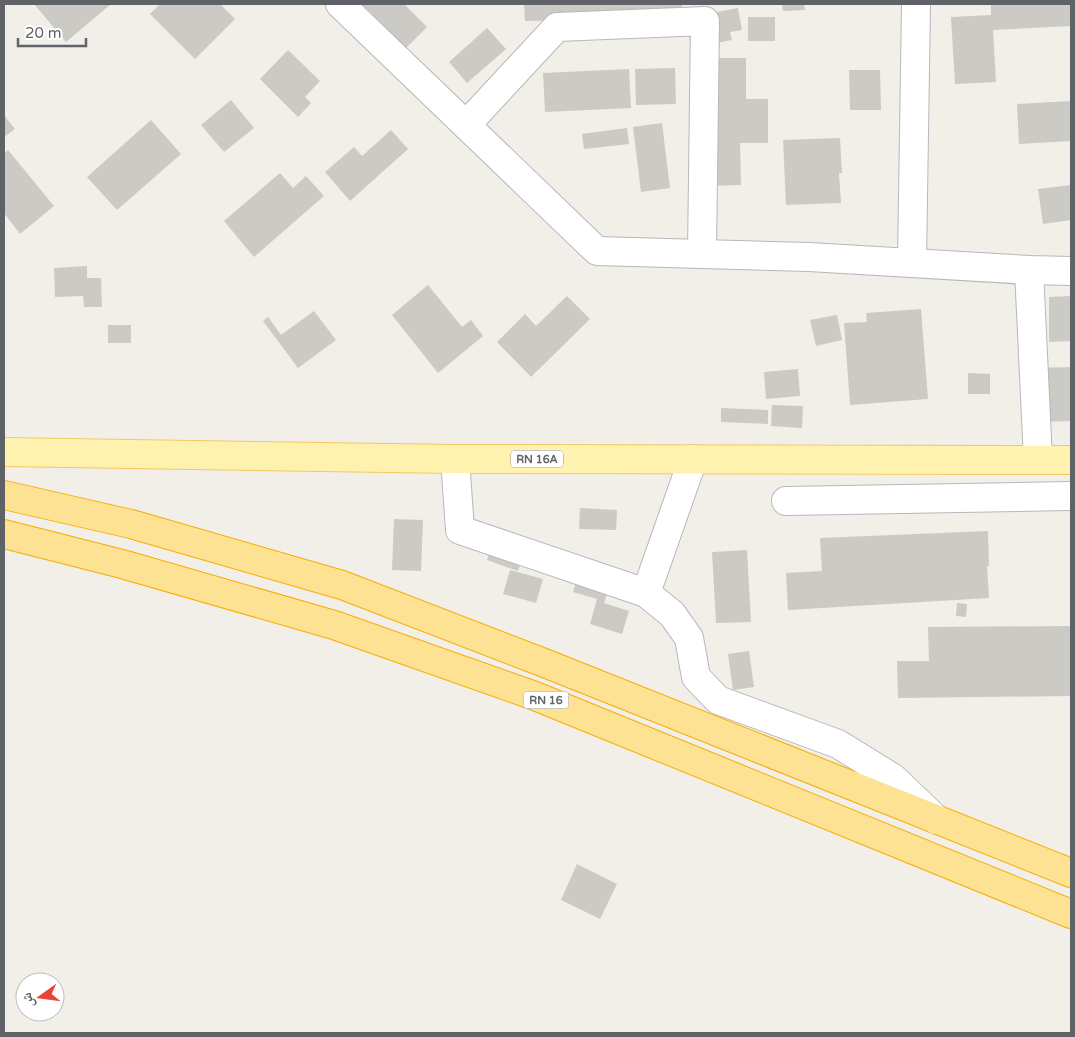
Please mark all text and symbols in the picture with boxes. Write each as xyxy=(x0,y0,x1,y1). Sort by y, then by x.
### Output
scale bar xyxy=(18,15,85,47)
text: 20 m xyxy=(25,24,62,42)
road number: RN 16A xyxy=(511,450,563,468)
road number: RN 16 xyxy=(524,692,568,708)
north arrow xyxy=(15,972,65,1022)
text: ش xyxy=(18,991,38,1009)

